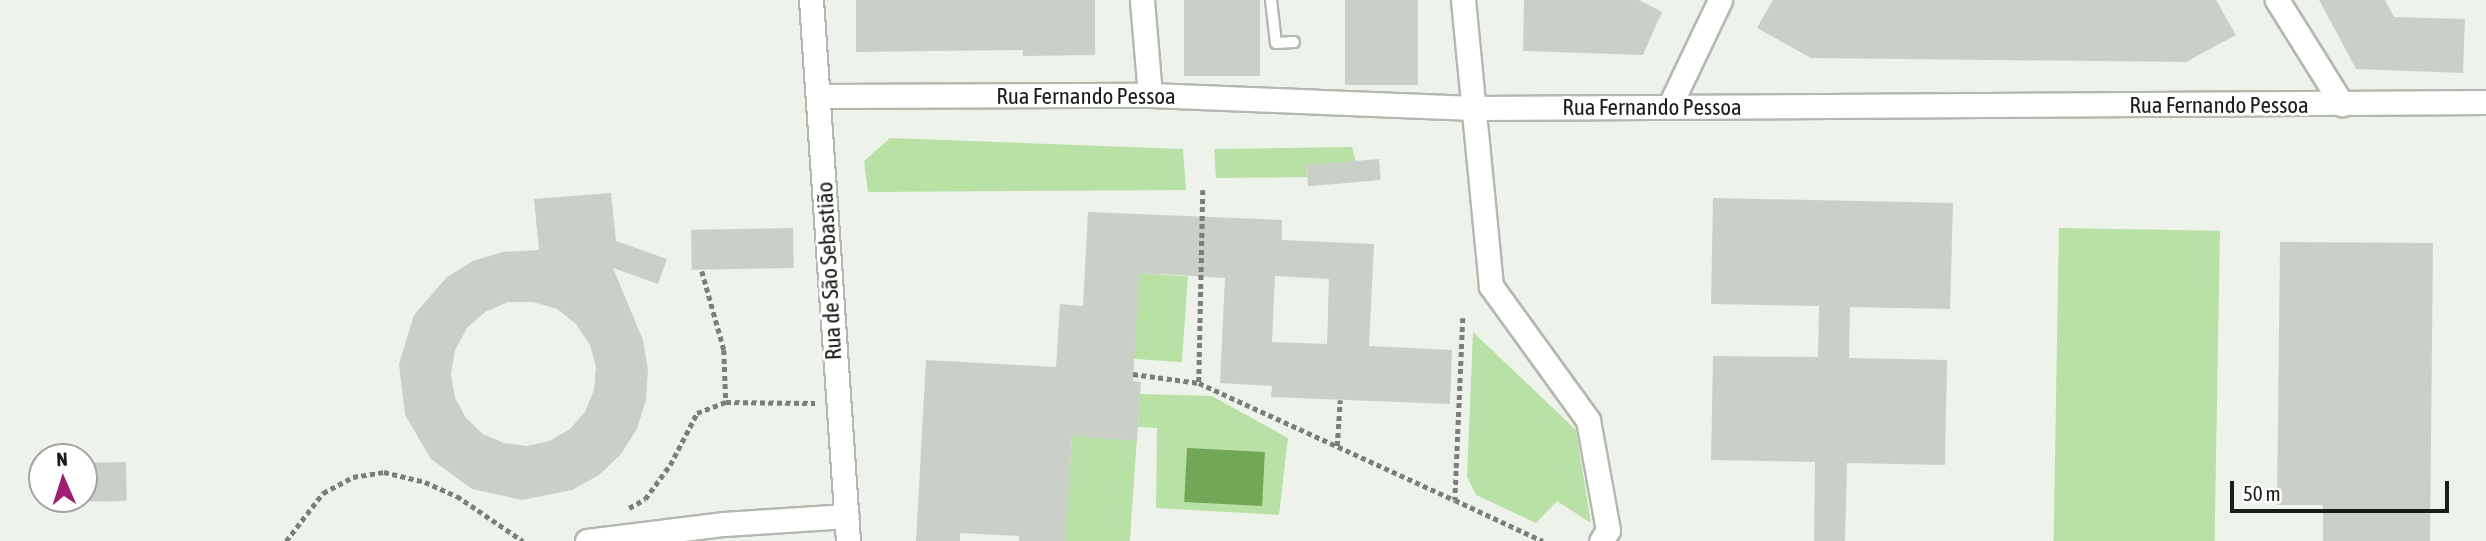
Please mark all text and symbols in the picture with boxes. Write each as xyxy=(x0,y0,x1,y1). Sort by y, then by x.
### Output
street label: Rua Fernando Pessoa xyxy=(996,82,1176,110)
street label: Rua Fernando Pessoa xyxy=(2129,91,2309,119)
street label: Rua Fernando Pessoa xyxy=(1562,93,1742,121)
street label: Rua de São Sebastião xyxy=(811,181,847,361)
north arrow xyxy=(28,443,98,513)
text: N xyxy=(56,448,68,470)
scale bar xyxy=(2234,468,2453,512)
text: 50 m xyxy=(2243,481,2281,505)

